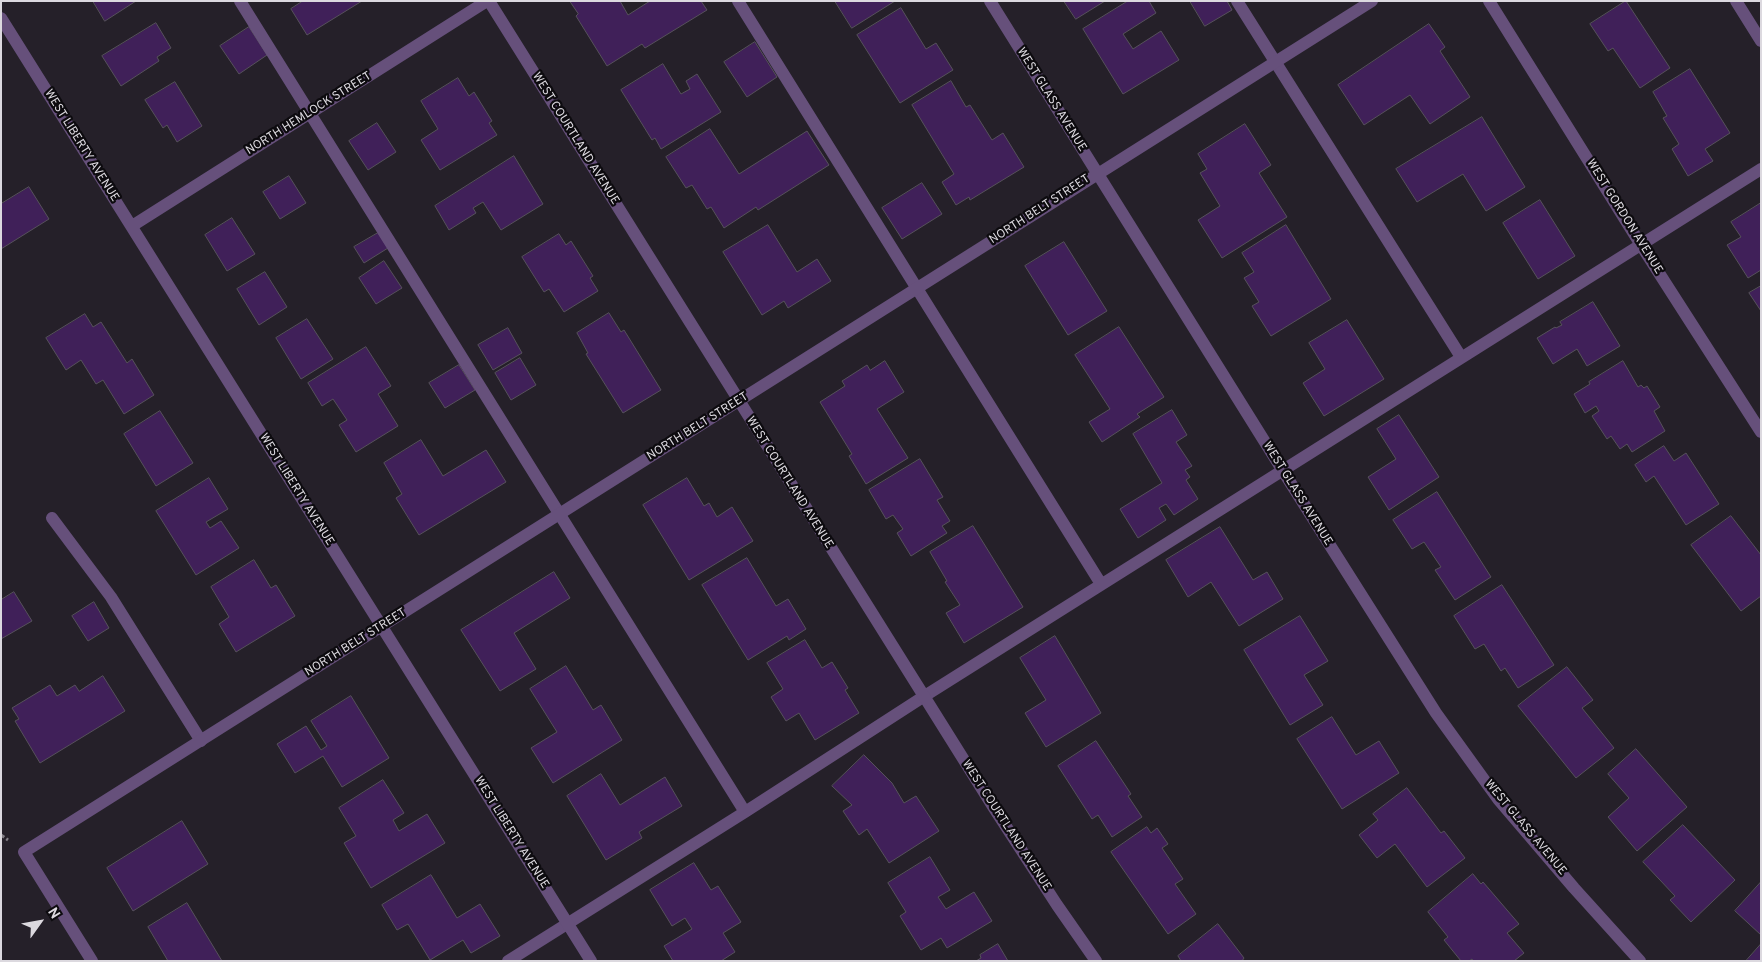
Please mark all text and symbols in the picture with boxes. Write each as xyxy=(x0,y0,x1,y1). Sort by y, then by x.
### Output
street label: WEST GLASS AVENUE xyxy=(1013,45,1089,155)
street label: NORTH HEMLOCK STREET xyxy=(244,69,374,159)
street label: WEST COURTLAND AVENUE xyxy=(528,70,622,208)
street label: WEST LIBERTY AVENUE xyxy=(41,87,121,205)
street label: WEST GORDON AVENUE xyxy=(1583,157,1665,277)
street label: NORTH BELT STREET xyxy=(987,172,1093,248)
street label: NORTH BELT STREET xyxy=(645,390,751,464)
street label: WEST COURTLAND AVENUE xyxy=(742,414,836,552)
street label: WEST LIBERTY AVENUE xyxy=(256,431,336,549)
street label: WEST GLASS AVENUE xyxy=(1259,439,1335,549)
street label: NORTH BELT STREET xyxy=(303,606,409,680)
street label: WEST COURTLAND AVENUE xyxy=(958,758,1054,894)
street label: WEST LIBERTY AVENUE xyxy=(471,774,551,892)
street label: WEST GLASS AVENUE xyxy=(1481,777,1569,879)
north arrow xyxy=(15,897,65,947)
text: N xyxy=(43,905,63,923)

